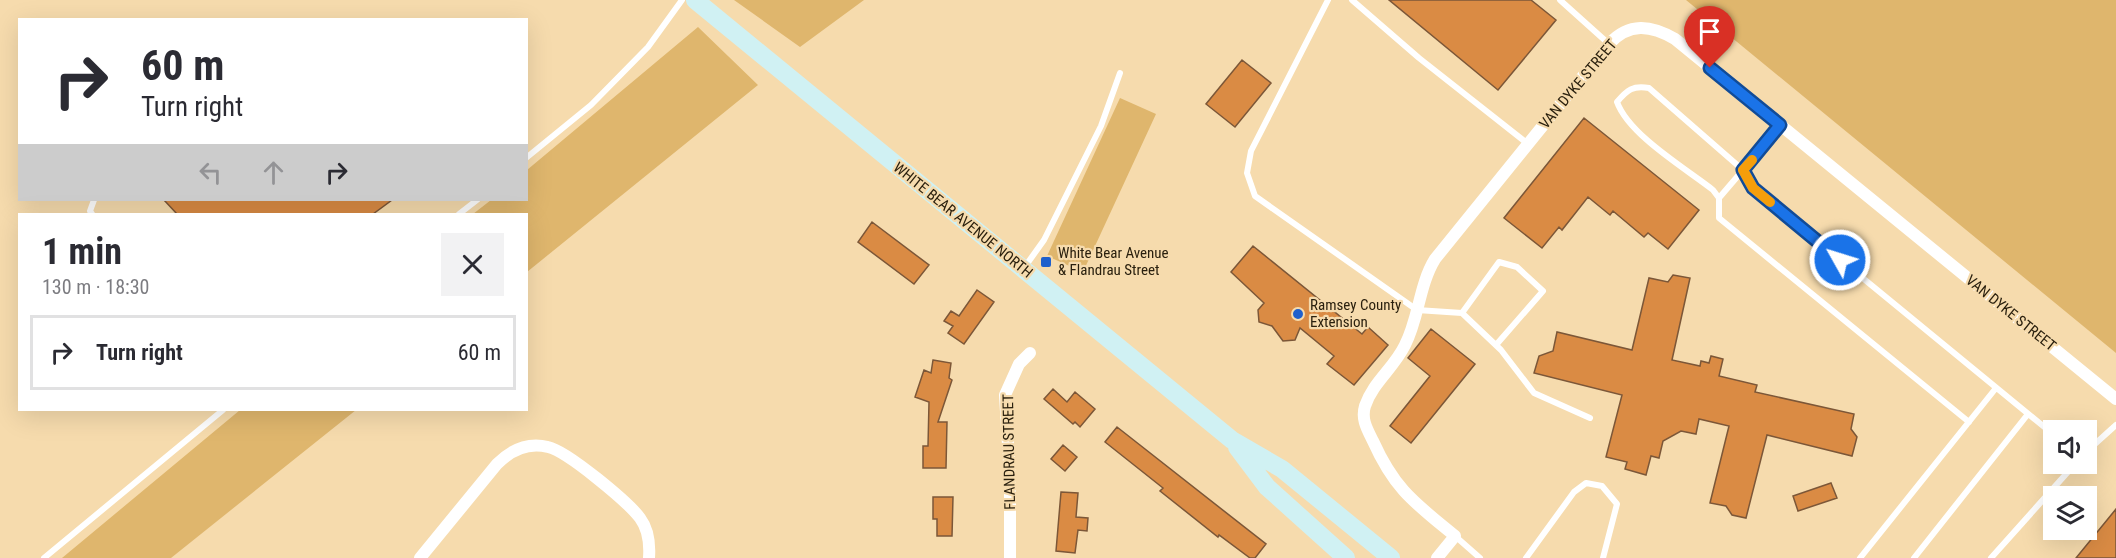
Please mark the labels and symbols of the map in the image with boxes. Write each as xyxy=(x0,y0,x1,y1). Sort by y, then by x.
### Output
pin xyxy=(1684,6,1735,68)
street label: VAN DYKE STREET xyxy=(1535,36,1621,132)
street label: WHITE BEAR AVENUE NORTH xyxy=(890,158,1036,282)
position arrow xyxy=(1808,228,1872,292)
place label: White Bear Avenue & Flandrau Street xyxy=(1058,244,1169,279)
marker: White Bear Avenue & Flandrau Street xyxy=(1039,255,1053,269)
street label: VAN DYKE STREET xyxy=(1962,271,2060,355)
place label: Ramsey County Extension xyxy=(1310,296,1401,331)
marker: Ramsey County Extension xyxy=(1291,307,1305,321)
street label: FLANDRAU STREET xyxy=(999,394,1019,510)

